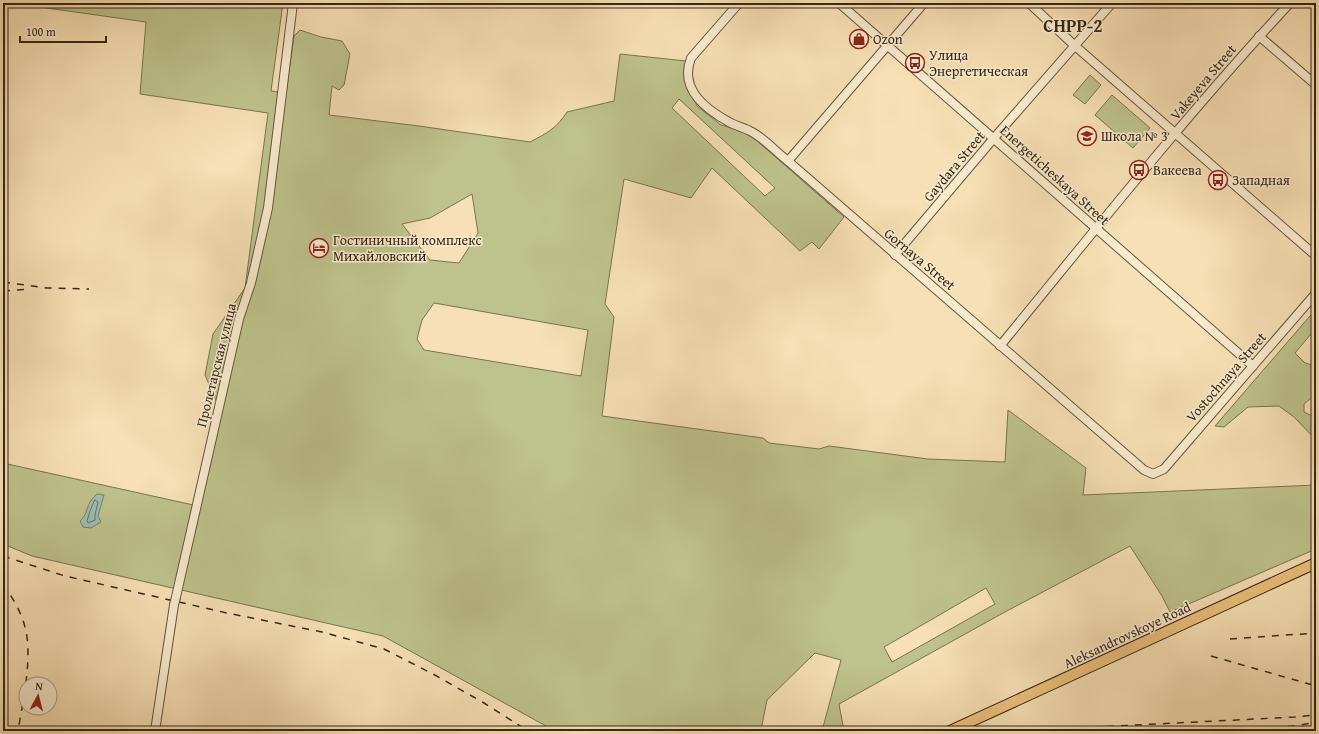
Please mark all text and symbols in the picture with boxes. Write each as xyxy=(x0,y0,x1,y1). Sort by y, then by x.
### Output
district label: CHPP-2 xyxy=(1043,12,1103,39)
scale bar xyxy=(20,18,106,44)
text: 100 m xyxy=(26,23,56,40)
shop icon: Ozon xyxy=(848,28,870,50)
place label: Ozon xyxy=(873,29,903,49)
street label: Vakeyeva Street xyxy=(1165,40,1241,124)
place label: Улица Энергетическая xyxy=(929,45,1028,81)
bus stop icon: Улица Энергетическая xyxy=(904,52,926,74)
street label: Energeticheskaya Street xyxy=(996,120,1114,230)
school or university icon: Школа № 3 xyxy=(1076,125,1098,147)
street label: Gaydara Street xyxy=(918,126,990,206)
place label: Школа № 3 xyxy=(1101,126,1168,146)
bus stop icon: Вакеева xyxy=(1128,159,1150,181)
place label: Вакеева xyxy=(1153,160,1202,180)
bus stop icon: Западная xyxy=(1207,169,1229,191)
place label: Западная xyxy=(1232,170,1290,190)
street label: Gornaya Street xyxy=(880,223,960,295)
place label: Гостиничный комплекс Михайловский xyxy=(333,230,482,266)
hotel icon: Гостиничный комплекс Михайловский xyxy=(308,237,330,259)
street label: Пролетарская улица xyxy=(191,301,241,429)
street label: Vostochnaya Street xyxy=(1181,328,1271,426)
street label: Aleksandrovskoye Road xyxy=(1060,597,1194,673)
north arrow xyxy=(18,676,58,716)
text: N xyxy=(35,678,44,695)

